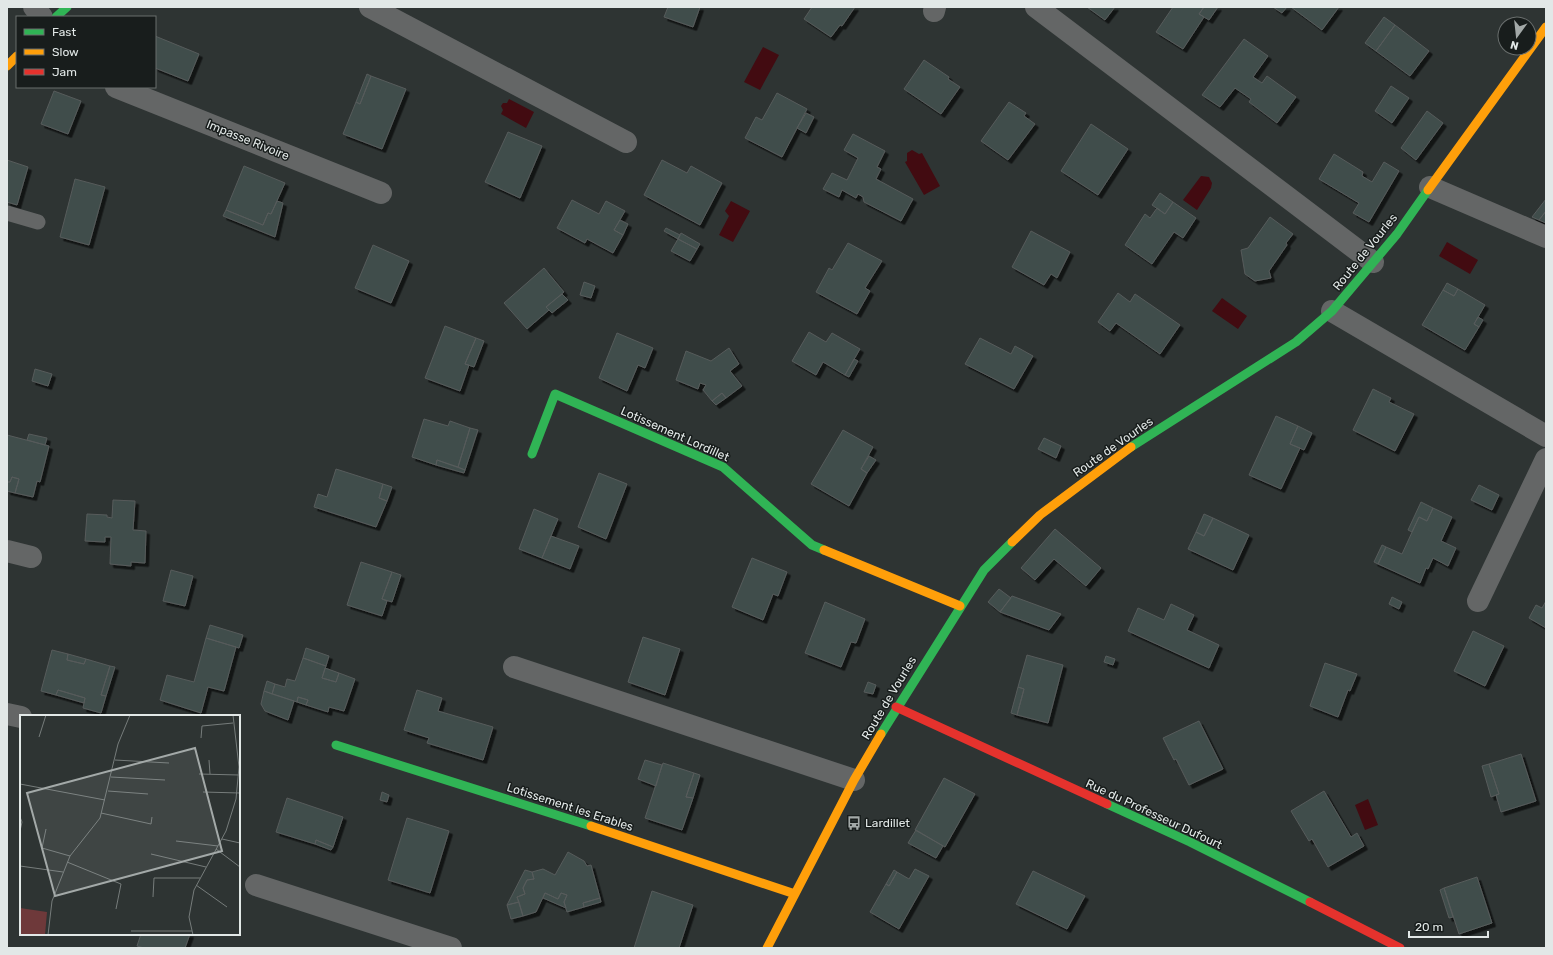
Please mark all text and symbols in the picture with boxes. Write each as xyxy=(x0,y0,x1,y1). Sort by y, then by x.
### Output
legend xyxy=(16,16,156,88)
north arrow xyxy=(1497,16,1537,56)
text: Fast xyxy=(52,25,76,39)
text: N xyxy=(1509,38,1520,52)
text: Slow xyxy=(52,45,79,59)
text: Jam xyxy=(52,65,77,79)
street label: Impasse Rivoire xyxy=(205,117,292,163)
street label: Route de Vourles xyxy=(1330,211,1400,293)
street label: Lotissement Lordillet xyxy=(619,404,732,464)
street label: Route de Vourles xyxy=(1070,414,1156,480)
street label: Route de Vourles xyxy=(859,654,919,742)
inset map xyxy=(20,715,240,935)
street label: Rue du Professeur Dufourt xyxy=(1084,776,1225,852)
street label: Lotissement les Erables xyxy=(505,780,635,834)
bus stop icon: Lardillet xyxy=(846,815,862,831)
place label: Lardillet xyxy=(865,816,910,830)
scale bar xyxy=(1409,913,1488,939)
text: 20 m xyxy=(1415,920,1443,934)

